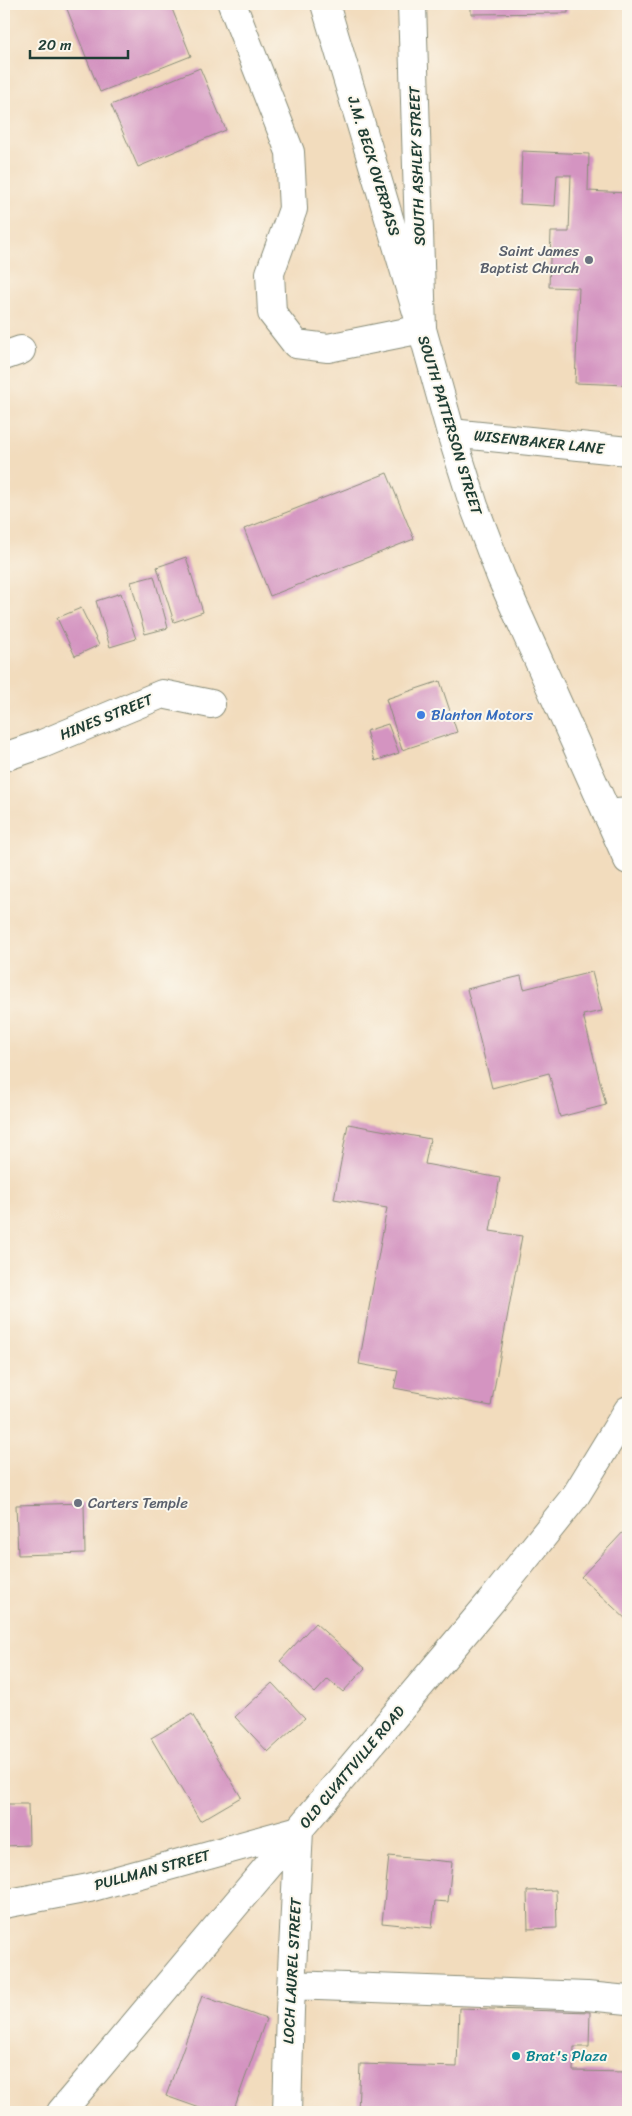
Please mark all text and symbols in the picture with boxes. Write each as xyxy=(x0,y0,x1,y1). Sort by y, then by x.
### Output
scale bar xyxy=(30,28,128,60)
text: 20 m xyxy=(38,32,72,58)
street label: SOUTH ASHLEY STREET xyxy=(401,85,433,246)
street label: J.M. BECK OVERPASS xyxy=(340,92,408,240)
place label: Saint James Baptist Church xyxy=(480,238,579,281)
marker: Saint James Baptist Church xyxy=(583,254,595,266)
street label: SOUTH PATTERSON STREET xyxy=(410,332,490,520)
street label: WISENBAKER LANE xyxy=(473,422,607,462)
street label: HINES STREET xyxy=(55,686,158,748)
place label: Blanton Motors xyxy=(431,702,533,728)
marker: Blanton Motors xyxy=(415,709,427,721)
place label: Carters Temple xyxy=(88,1490,188,1516)
marker: Carters Temple xyxy=(72,1497,84,1509)
street label: OLD CLYATTVILLE ROAD xyxy=(293,1700,411,1834)
street label: PULLMAN STREET xyxy=(91,1842,214,1898)
street label: LOCH LAUREL STREET xyxy=(275,1896,309,2045)
place label: Brat's Plaza xyxy=(526,2043,607,2069)
marker: Brat's Plaza xyxy=(510,2050,522,2062)

